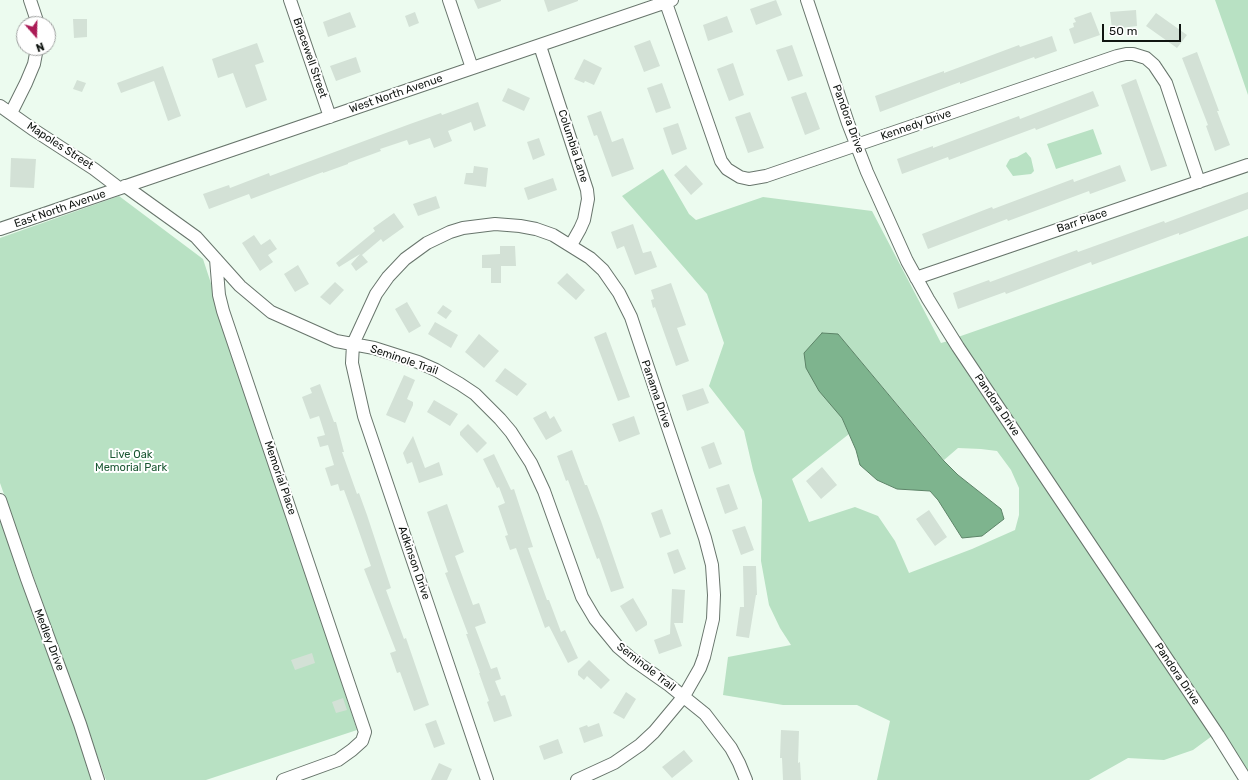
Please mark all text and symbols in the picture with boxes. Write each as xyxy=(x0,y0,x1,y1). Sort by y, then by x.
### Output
north arrow xyxy=(16,16,56,56)
street label: Bracewell Street xyxy=(290,16,330,100)
scale bar xyxy=(1104,16,1183,42)
text: 50 m xyxy=(1109,24,1137,38)
text: N xyxy=(34,39,46,54)
street label: West North Avenue xyxy=(348,72,444,116)
street label: Pandora Drive xyxy=(830,83,866,155)
street label: Kennedy Drive xyxy=(879,107,953,143)
street label: Columbia Lane xyxy=(555,108,591,184)
street label: Mapoles Street xyxy=(24,120,96,172)
street label: East North Avenue xyxy=(13,187,107,231)
street label: Barr Place xyxy=(1055,206,1109,236)
street label: Seminole Trail xyxy=(368,342,440,378)
street label: Panama Drive xyxy=(638,358,674,430)
street label: Pandora Drive xyxy=(971,372,1023,438)
street label: Memorial Place xyxy=(261,439,299,517)
park label: Live Oak Memorial Park xyxy=(95,448,167,474)
street label: Adkinson Drive xyxy=(395,525,433,601)
street label: Medley Drive xyxy=(31,607,67,673)
street label: Seminole Trail xyxy=(614,640,678,694)
street label: Pandora Drive xyxy=(1151,641,1203,707)

